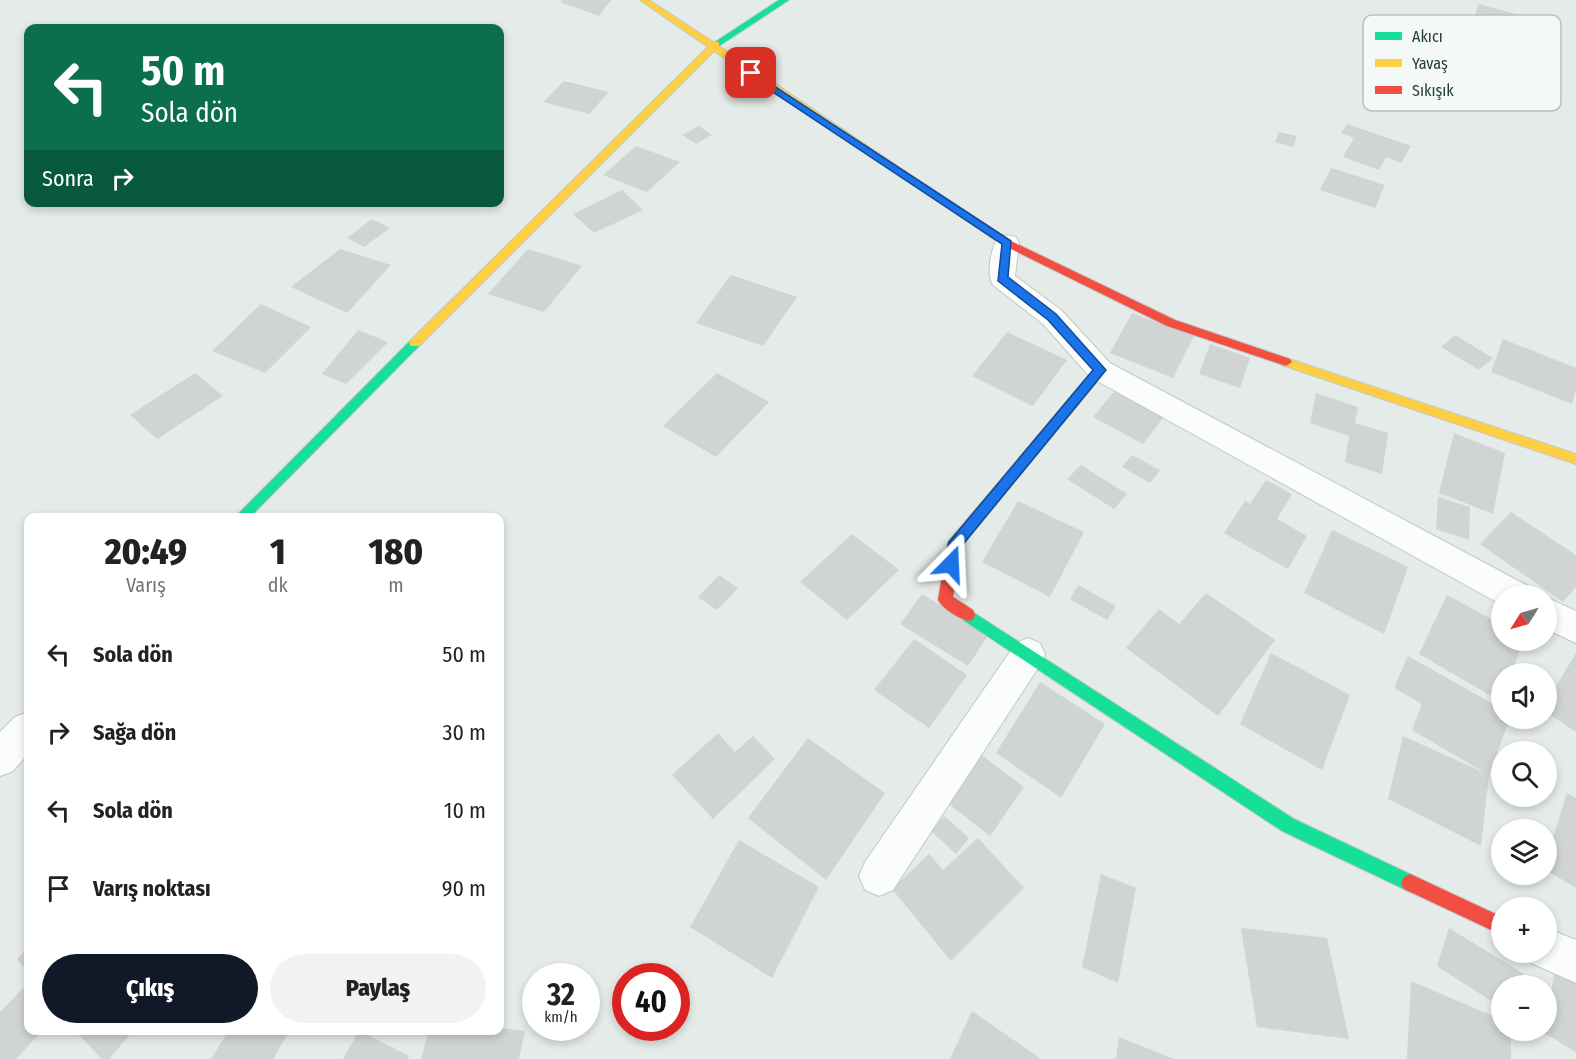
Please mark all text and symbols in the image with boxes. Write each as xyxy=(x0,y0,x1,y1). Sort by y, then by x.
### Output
legend xyxy=(1363,15,1561,111)
text: Akıcı xyxy=(1412,27,1443,46)
text: 50 m xyxy=(141,46,225,96)
pin xyxy=(725,47,776,98)
icon: left xyxy=(42,48,120,126)
text: Yavaş xyxy=(1412,54,1448,73)
icon: arrive xyxy=(734,56,767,89)
text: Sıkışık xyxy=(1412,81,1454,100)
text: Sola dön xyxy=(141,97,238,129)
icon: right xyxy=(106,162,139,195)
text: Sonra xyxy=(42,165,94,192)
text: 20:49 xyxy=(105,530,187,574)
text: 1 xyxy=(270,530,285,574)
text: 180 xyxy=(368,530,423,574)
position arrow xyxy=(919,532,983,596)
text: Varış xyxy=(126,573,166,597)
text: dk xyxy=(268,573,288,597)
text: m xyxy=(388,573,404,597)
north arrow xyxy=(1491,585,1557,651)
map controls xyxy=(1491,585,1557,1041)
icon: left xyxy=(42,638,75,671)
text: Sola dön xyxy=(93,641,173,668)
text: 50 m xyxy=(442,641,486,668)
button: sound xyxy=(1491,663,1557,729)
icon: right xyxy=(42,716,75,749)
text: Sağa dön xyxy=(93,719,176,746)
text: 30 m xyxy=(443,719,486,746)
button: search xyxy=(1491,741,1557,807)
icon: left xyxy=(42,794,75,827)
text: Sola dön xyxy=(93,797,173,824)
text: 10 m xyxy=(444,797,486,824)
button: layers xyxy=(1491,819,1557,885)
icon: arrive xyxy=(42,872,75,905)
text: Varış noktası xyxy=(93,875,211,902)
text: 90 m xyxy=(442,875,486,902)
button: + xyxy=(1491,897,1557,963)
button: Çıkış xyxy=(42,954,258,1023)
button: Paylaş xyxy=(270,954,486,1023)
speed limit sign: 40 xyxy=(612,963,690,1041)
button: − xyxy=(1491,975,1557,1041)
text: 32 xyxy=(547,977,575,1013)
text: km/h xyxy=(544,1008,578,1026)

